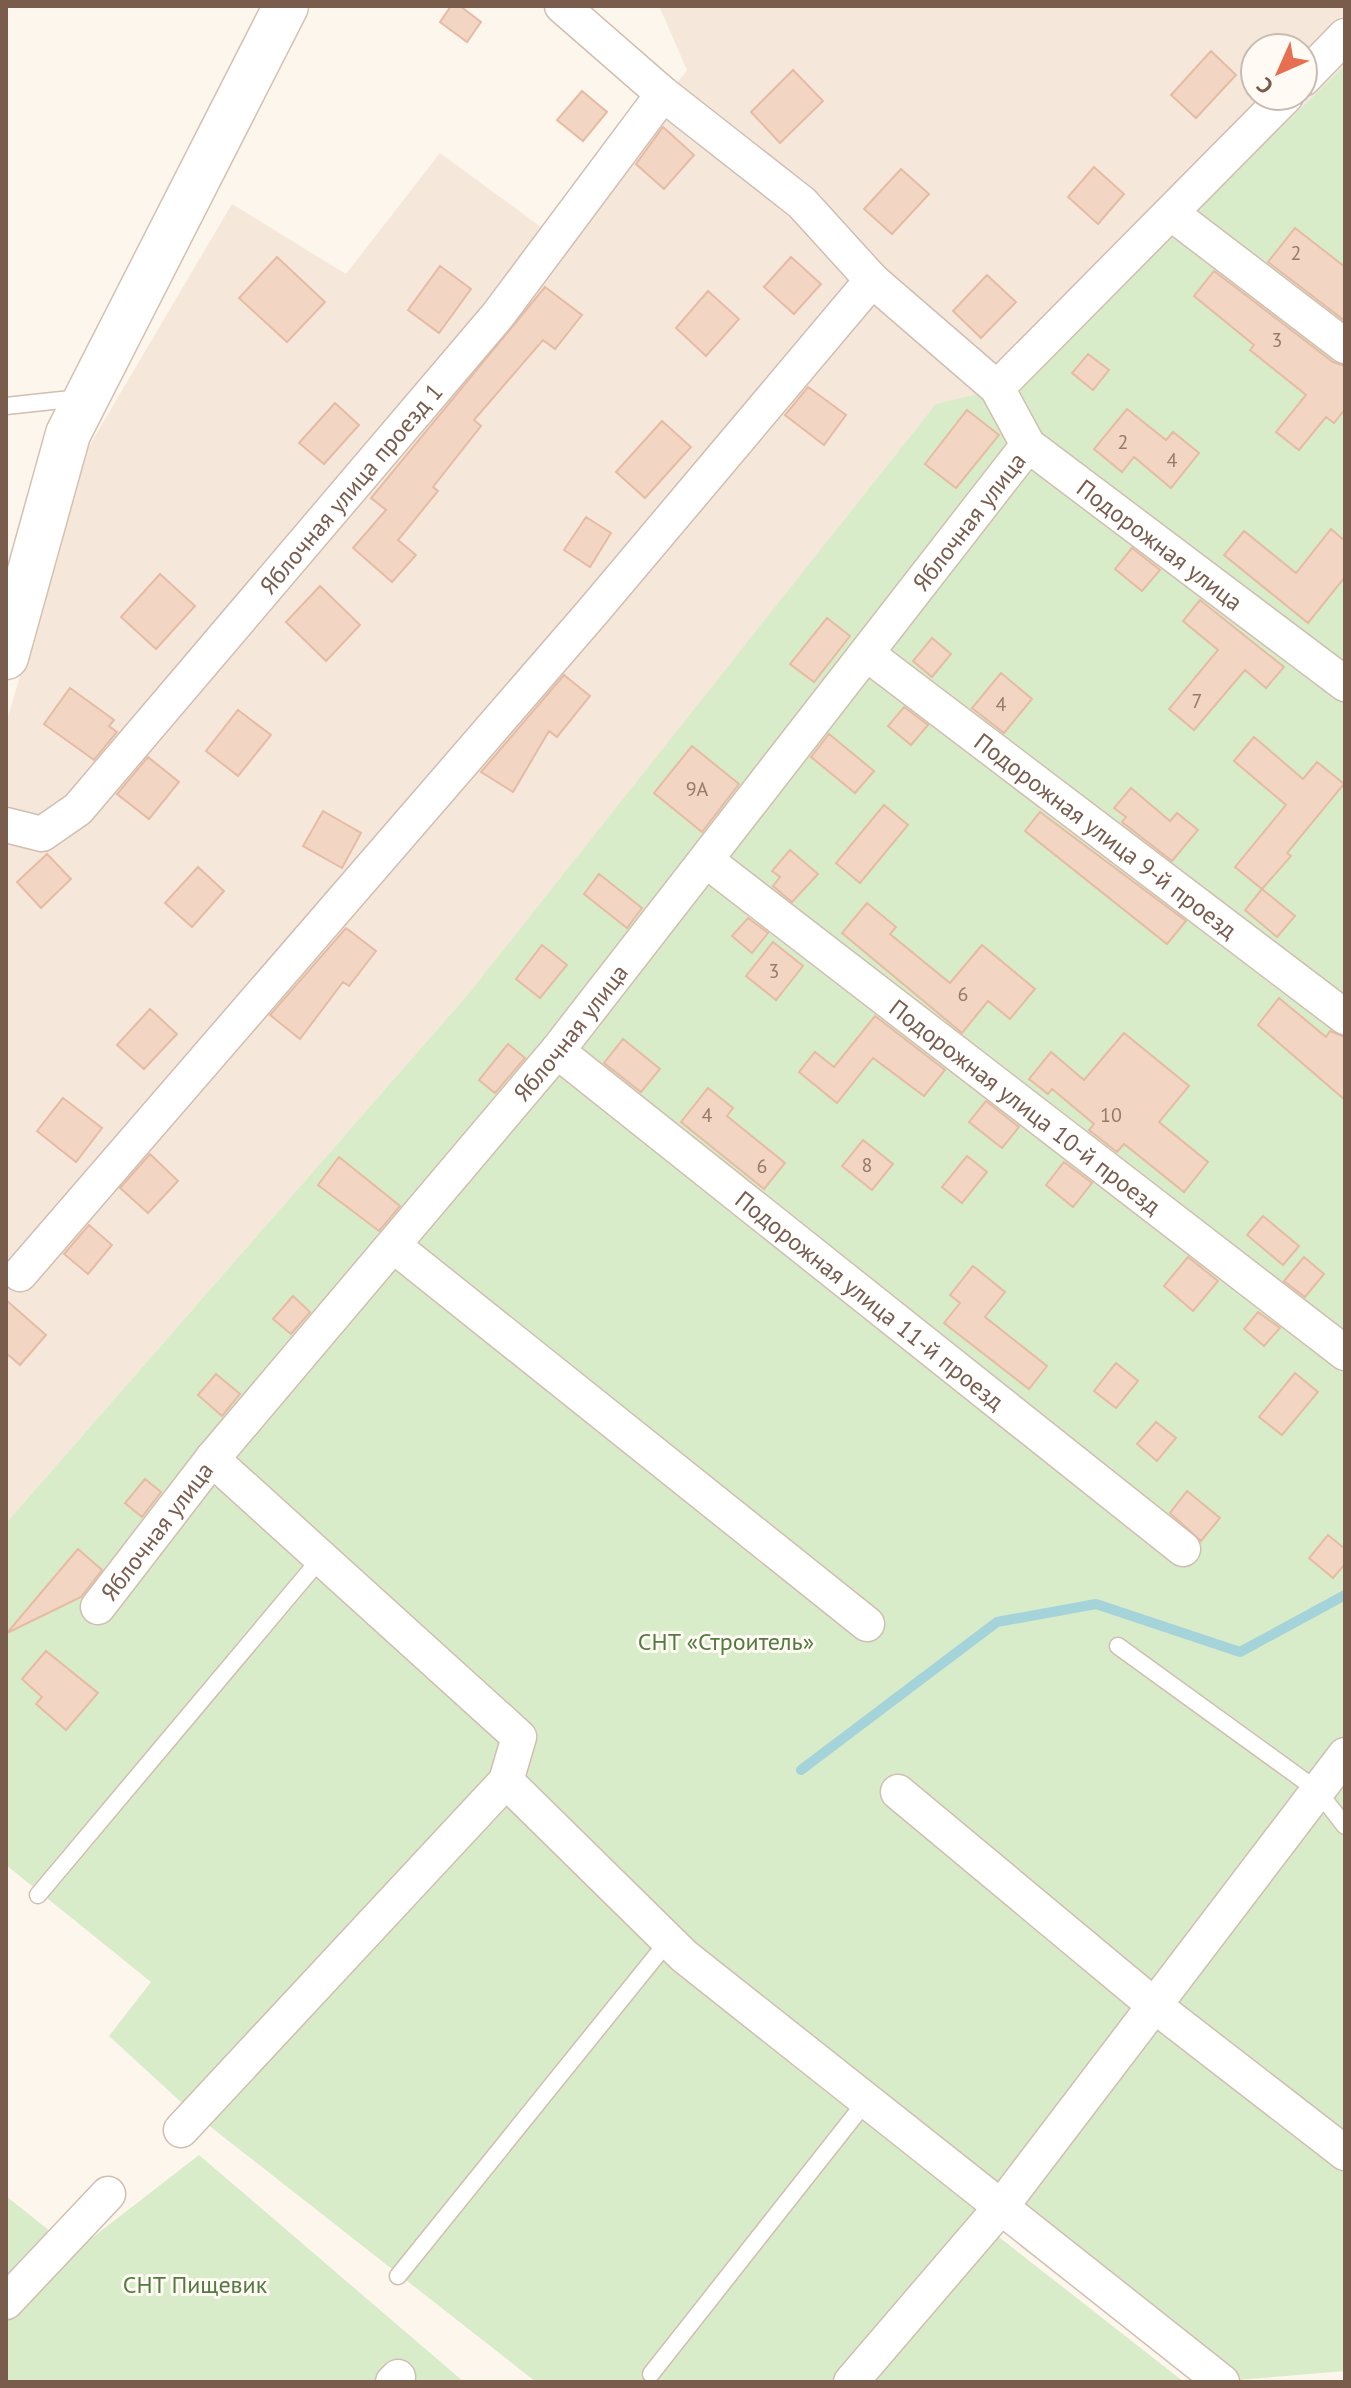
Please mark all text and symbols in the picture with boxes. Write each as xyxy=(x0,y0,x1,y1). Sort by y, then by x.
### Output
north arrow xyxy=(1239,32,1319,112)
text: С xyxy=(1251,72,1279,100)
house number: 2 xyxy=(1291,240,1301,266)
house number: 3 xyxy=(1272,327,1282,353)
street label: Яблочная улица проезд 1 xyxy=(252,376,449,600)
house number: 2 xyxy=(1118,429,1128,455)
street label: Яблочная улица xyxy=(905,446,1032,597)
house number: 4 xyxy=(1167,447,1178,473)
street label: Подорожная улица xyxy=(1071,472,1249,617)
house number: 7 xyxy=(1192,688,1202,714)
house number: 4 xyxy=(996,691,1007,717)
street label: Подорожная улица 9-й проезд xyxy=(968,726,1244,945)
house number: 9А xyxy=(686,776,709,802)
street label: Яблочная улица xyxy=(506,958,634,1107)
house number: 3 xyxy=(769,958,779,984)
house number: 6 xyxy=(958,981,968,1007)
street label: Подорожная улица 10-й проезд xyxy=(885,993,1167,1221)
house number: 4 xyxy=(702,1102,713,1128)
house number: 10 xyxy=(1100,1103,1122,1127)
house number: 8 xyxy=(862,1152,872,1178)
house number: 6 xyxy=(757,1153,767,1179)
street label: Подорожная улица 11-й проезд xyxy=(729,1184,1011,1416)
street label: Яблочная улица xyxy=(93,1455,220,1607)
park label: СНТ «Строитель» xyxy=(638,1626,814,1657)
park label: СНТ Пищевик xyxy=(123,2269,268,2300)

